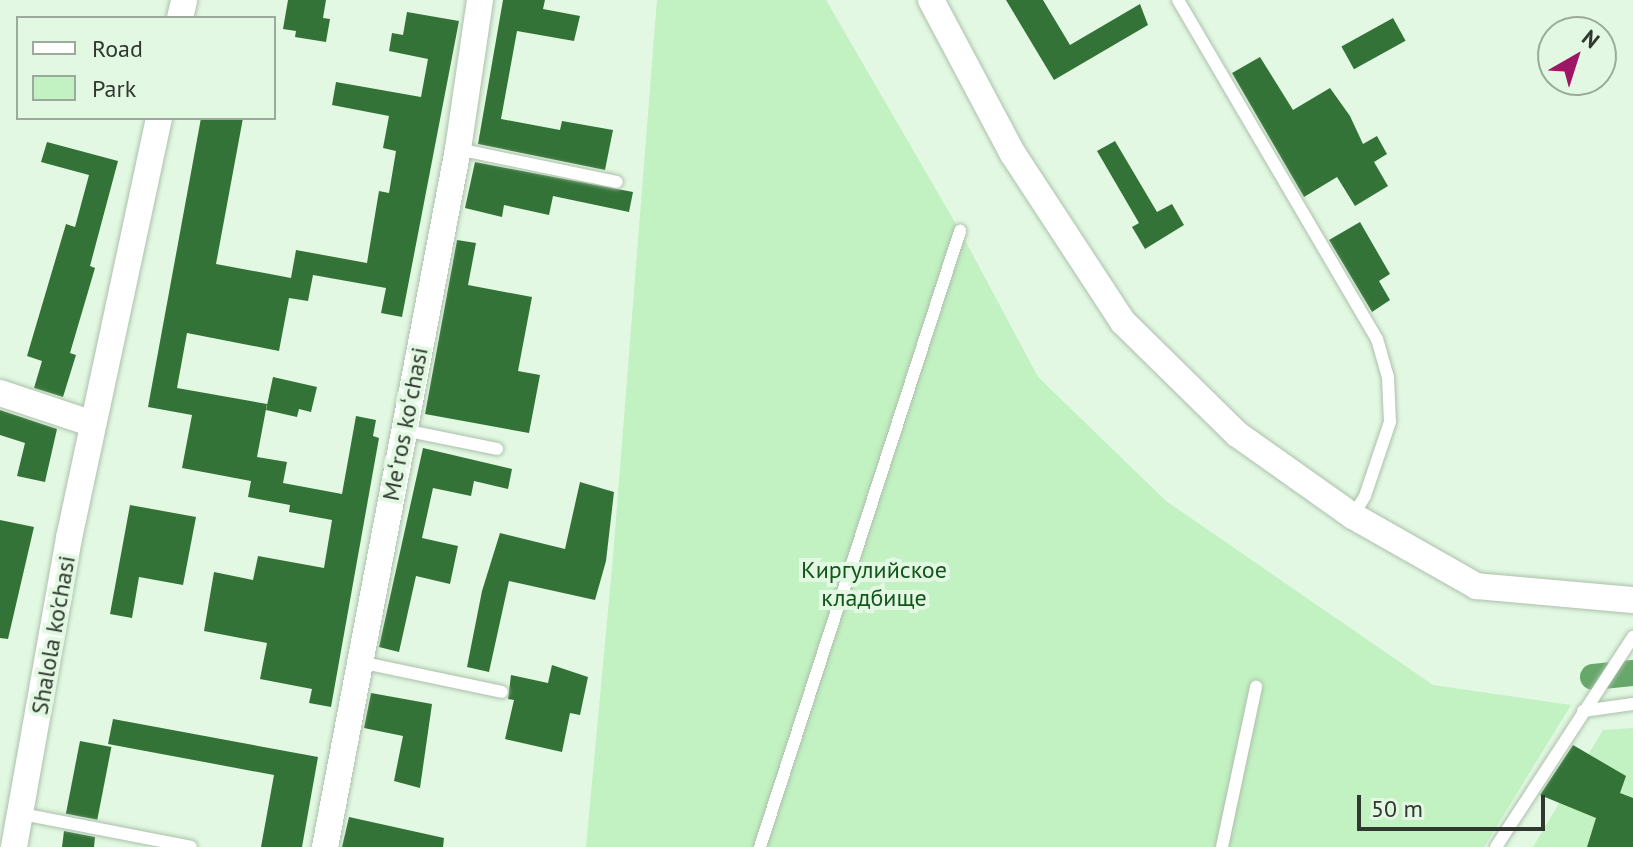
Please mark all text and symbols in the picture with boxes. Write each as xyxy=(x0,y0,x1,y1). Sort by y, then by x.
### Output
legend xyxy=(16,16,276,120)
north arrow xyxy=(1537,16,1617,96)
text: N xyxy=(1576,23,1605,54)
text: Road xyxy=(92,33,143,64)
text: Park xyxy=(92,73,136,104)
street label: Meʻros koʻchasi xyxy=(376,345,434,503)
street label: Shalola ko'chasi xyxy=(25,553,81,717)
park label: Киргулийское кладбище xyxy=(801,556,947,612)
scale bar xyxy=(1361,779,1549,829)
text: 50 m xyxy=(1371,793,1423,824)

